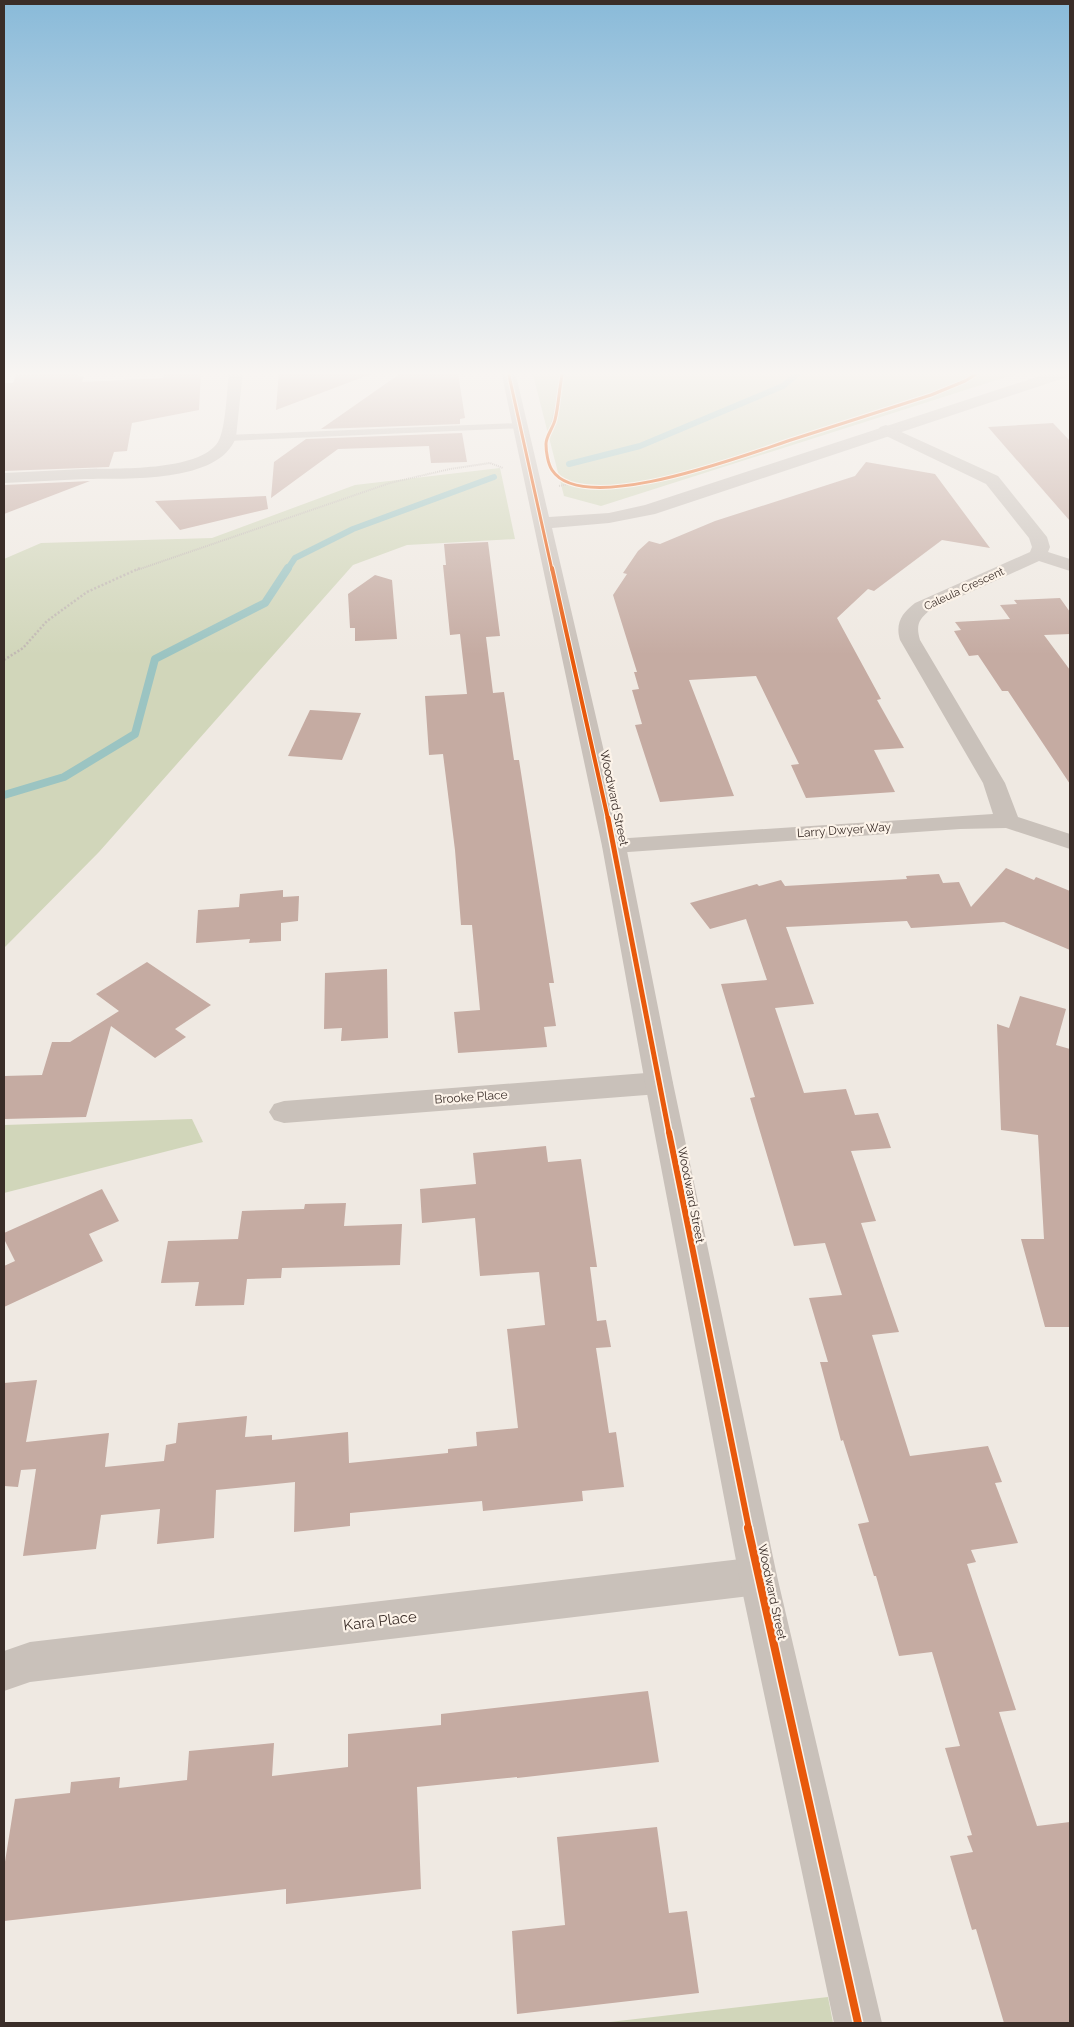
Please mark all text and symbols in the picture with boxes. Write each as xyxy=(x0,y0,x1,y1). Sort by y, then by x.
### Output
street label: Caleula Crescent xyxy=(922,565,1006,613)
street label: Woodward Street xyxy=(597,749,631,847)
street label: Larry Dwyer Way xyxy=(797,820,892,840)
street label: Brooke Place xyxy=(434,1087,508,1107)
street label: Woodward Street xyxy=(675,1146,707,1244)
street label: Woodward Street xyxy=(755,1543,789,1641)
street label: Kara Place xyxy=(342,1608,418,1634)

